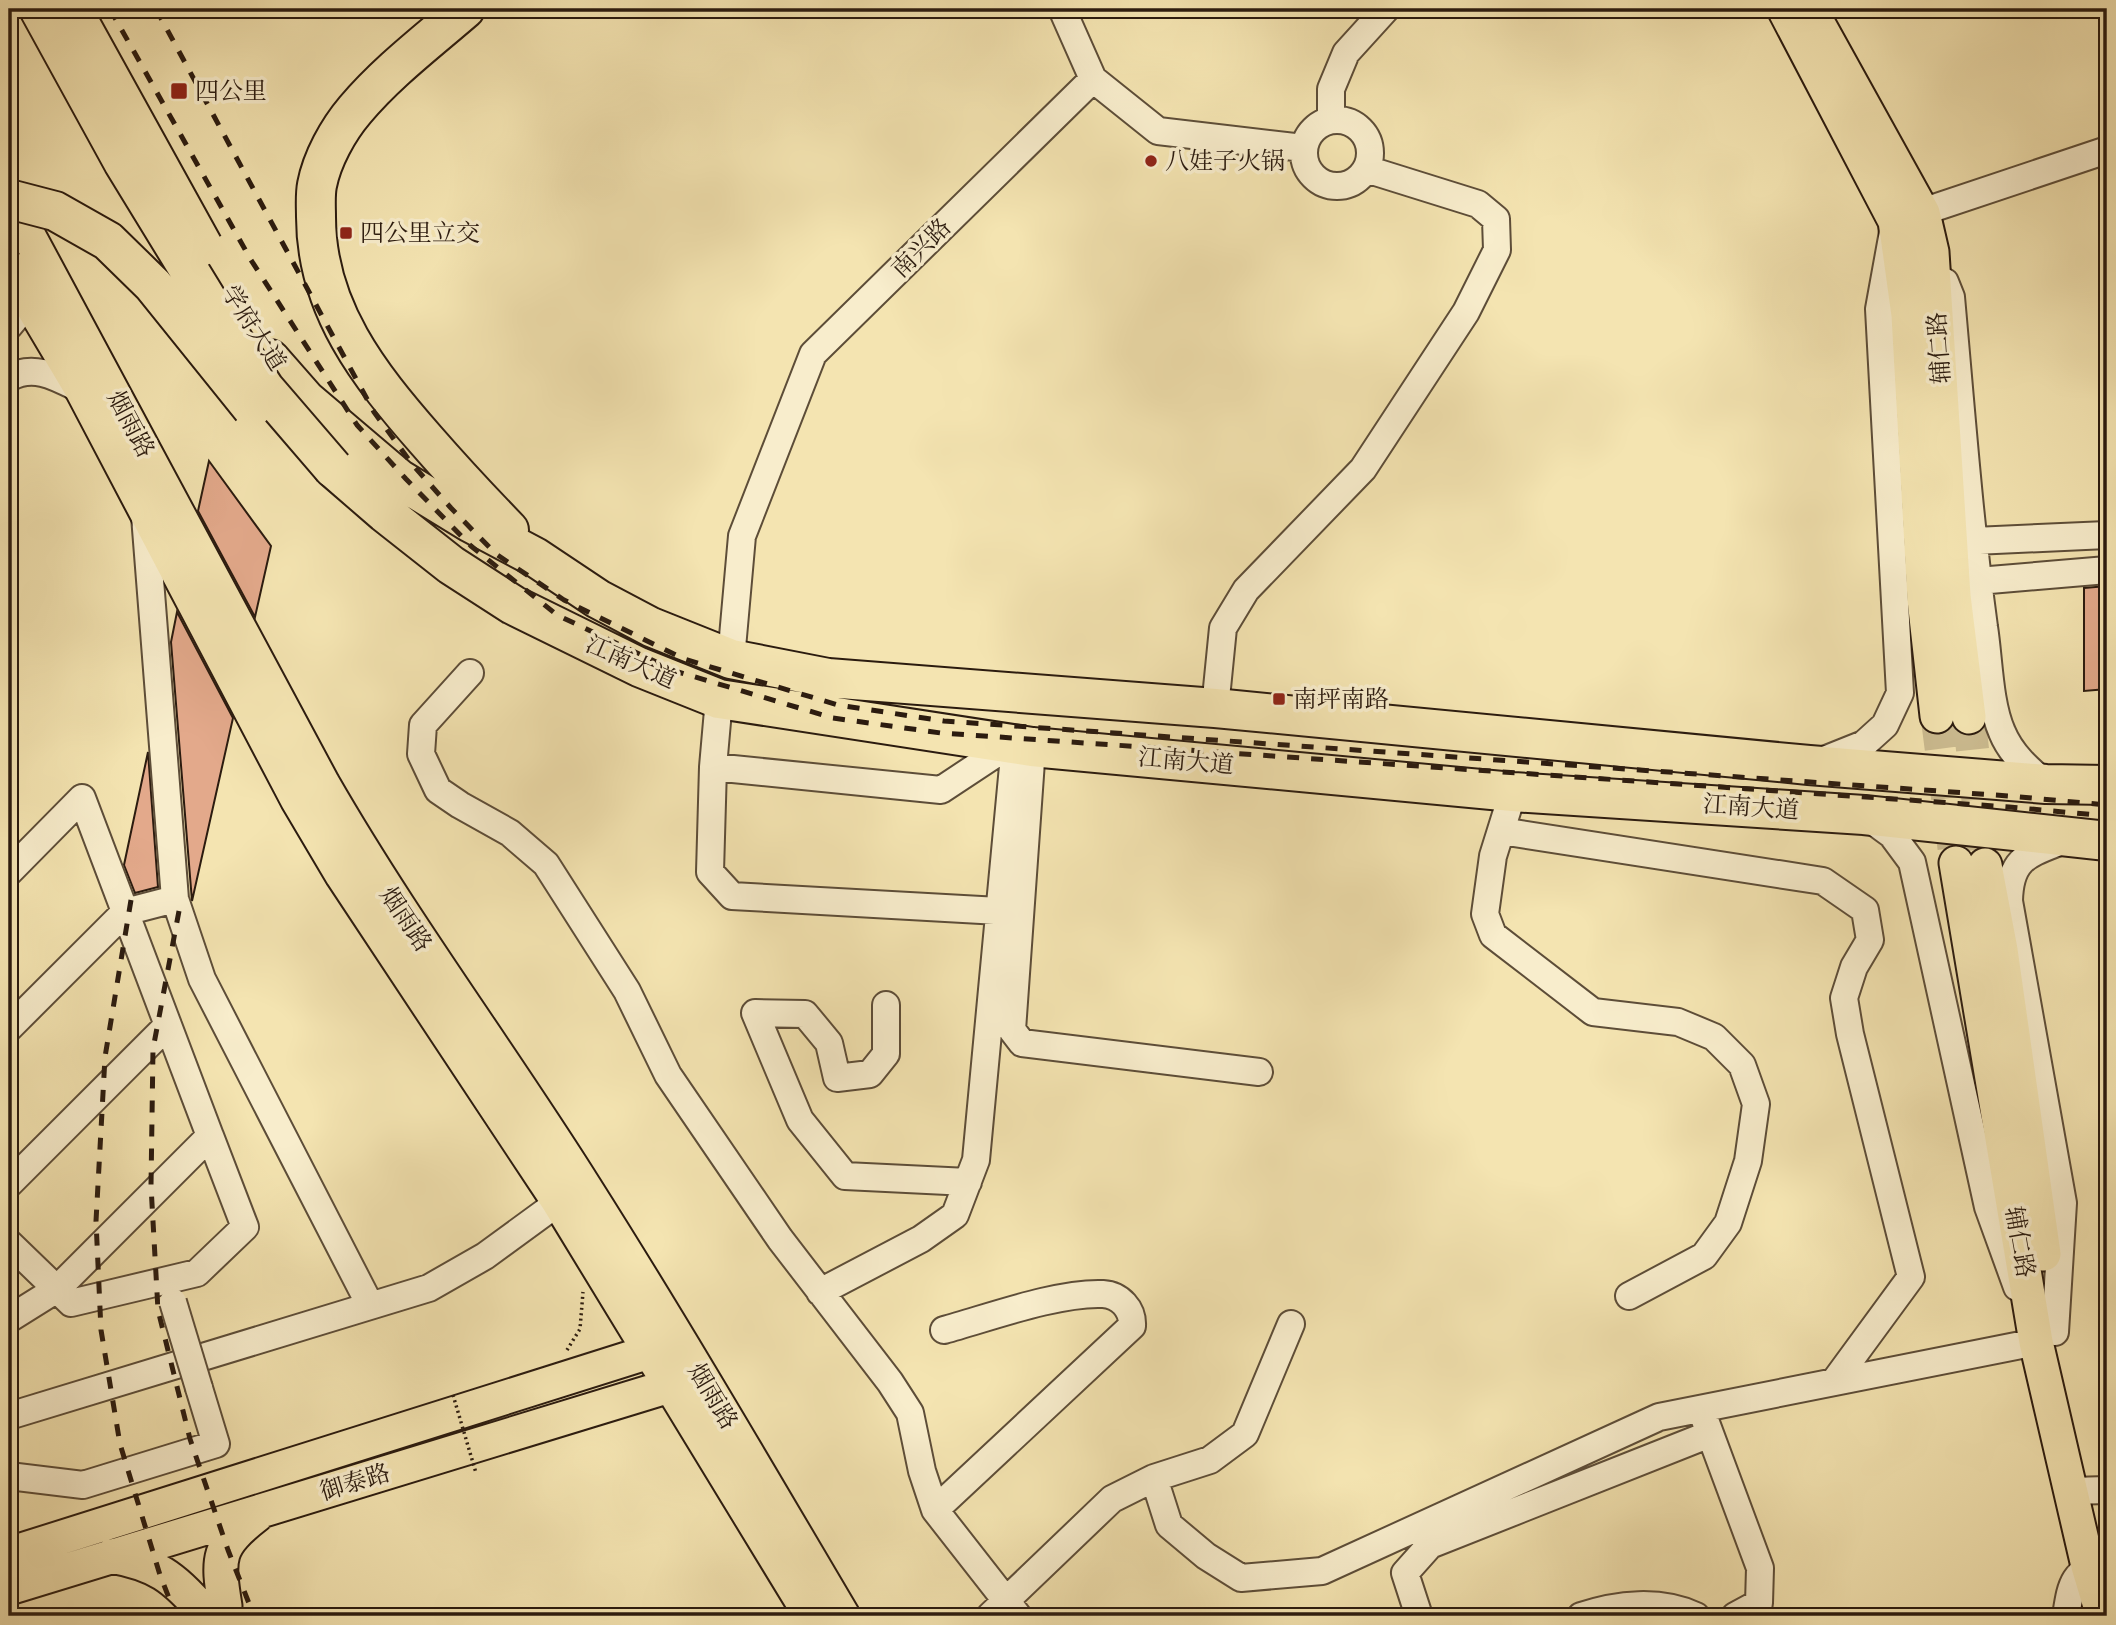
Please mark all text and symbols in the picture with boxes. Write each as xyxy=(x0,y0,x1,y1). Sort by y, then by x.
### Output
place label: 四公里 xyxy=(195,73,267,108)
marker: 四公里 xyxy=(169,81,189,101)
place label: 八娃子火锅 xyxy=(1165,143,1285,178)
marker: 八娃子火锅 xyxy=(1143,153,1159,169)
street label: 南兴路 xyxy=(883,210,958,285)
place label: 四公里立交 xyxy=(360,215,480,250)
marker: 四公里立交 xyxy=(338,225,354,241)
street label: 学府大道 xyxy=(214,278,295,378)
street label: 辅仁路 xyxy=(1919,311,1958,385)
street label: 烟雨路 xyxy=(99,384,164,464)
street label: 江南大道 xyxy=(580,626,682,697)
place label: 南坪南路 xyxy=(1293,681,1389,716)
marker: 南坪南路 xyxy=(1271,691,1287,707)
street label: 江南大道 xyxy=(1137,739,1235,782)
street label: 江南大道 xyxy=(1702,786,1800,827)
street label: 烟雨路 xyxy=(372,879,441,958)
street label: 辅仁路 xyxy=(1997,1203,2044,1280)
street label: 烟雨路 xyxy=(680,1356,747,1436)
street label: 御泰路 xyxy=(315,1454,394,1509)

